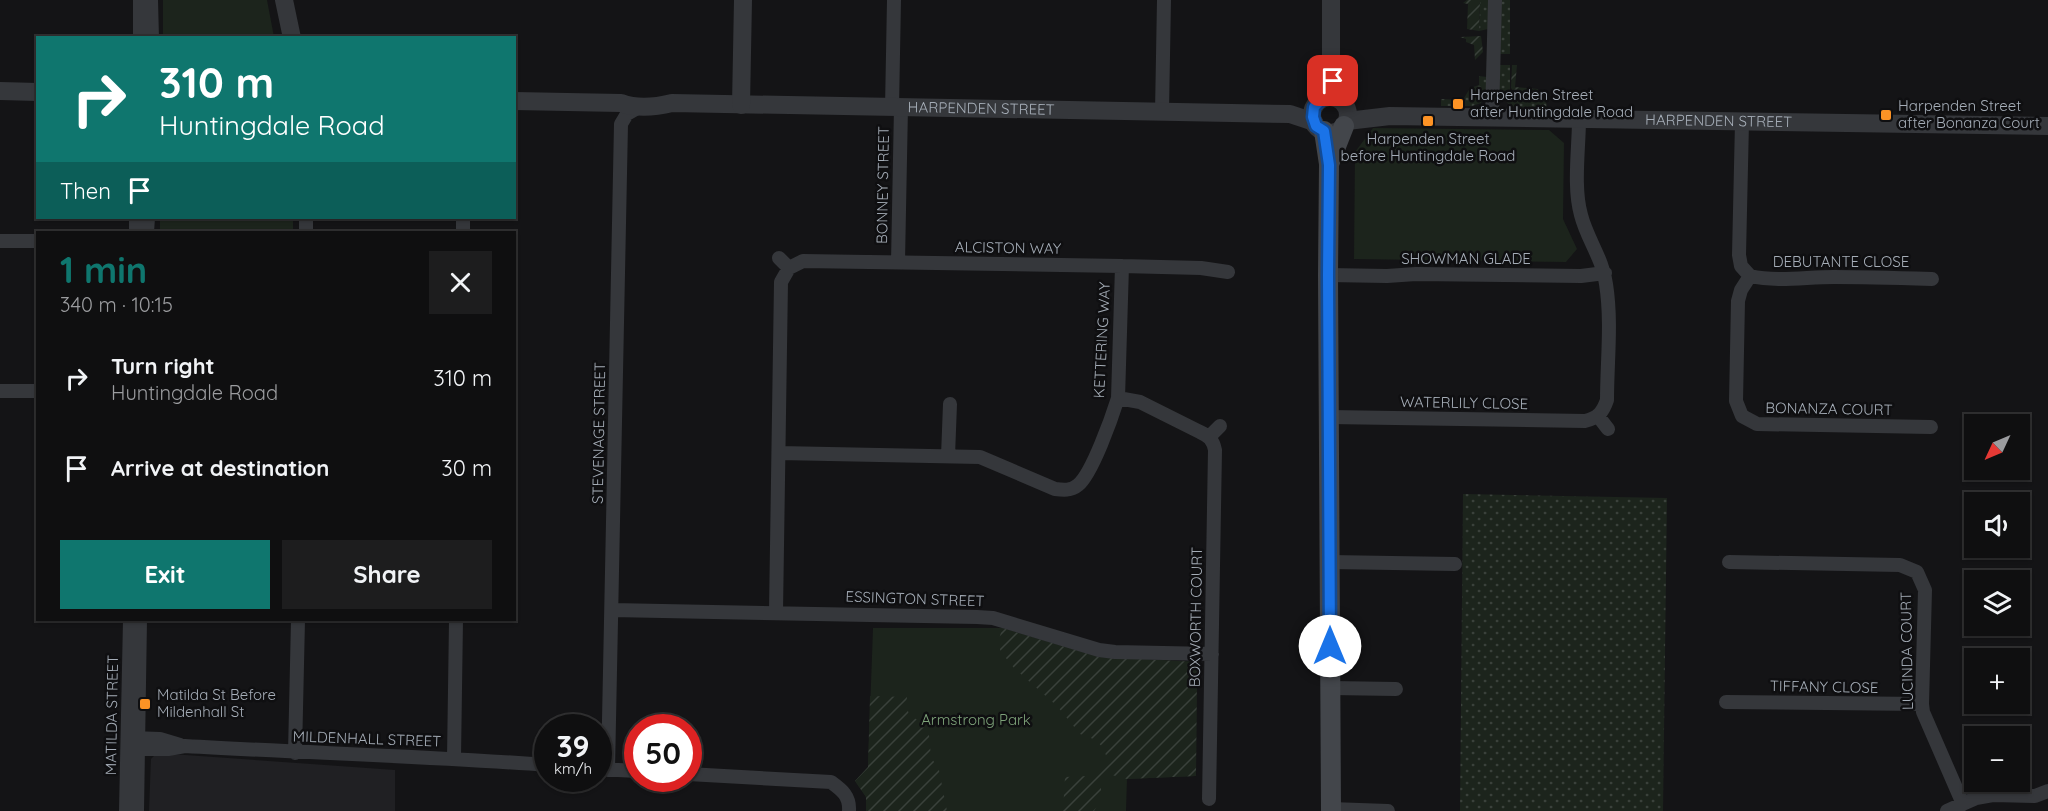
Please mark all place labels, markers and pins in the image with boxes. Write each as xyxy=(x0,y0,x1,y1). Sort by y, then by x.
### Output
pin xyxy=(1307,55,1358,106)
place label: Harpenden Street after Huntingdale Road xyxy=(1470,85,1633,121)
place label: Harpenden Street after Bonanza Court xyxy=(1898,96,2040,132)
marker: Harpenden Street after Huntingdale Road xyxy=(1451,97,1465,111)
marker: Harpenden Street after Bonanza Court xyxy=(1879,108,1893,122)
marker: Harpenden Street before Huntingdale Road xyxy=(1421,114,1435,128)
place label: Harpenden Street before Huntingdale Road xyxy=(1341,129,1515,165)
place label: Matilda St Before Mildenhall St xyxy=(157,685,276,721)
marker: Matilda St Before Mildenhall St xyxy=(138,697,152,711)

